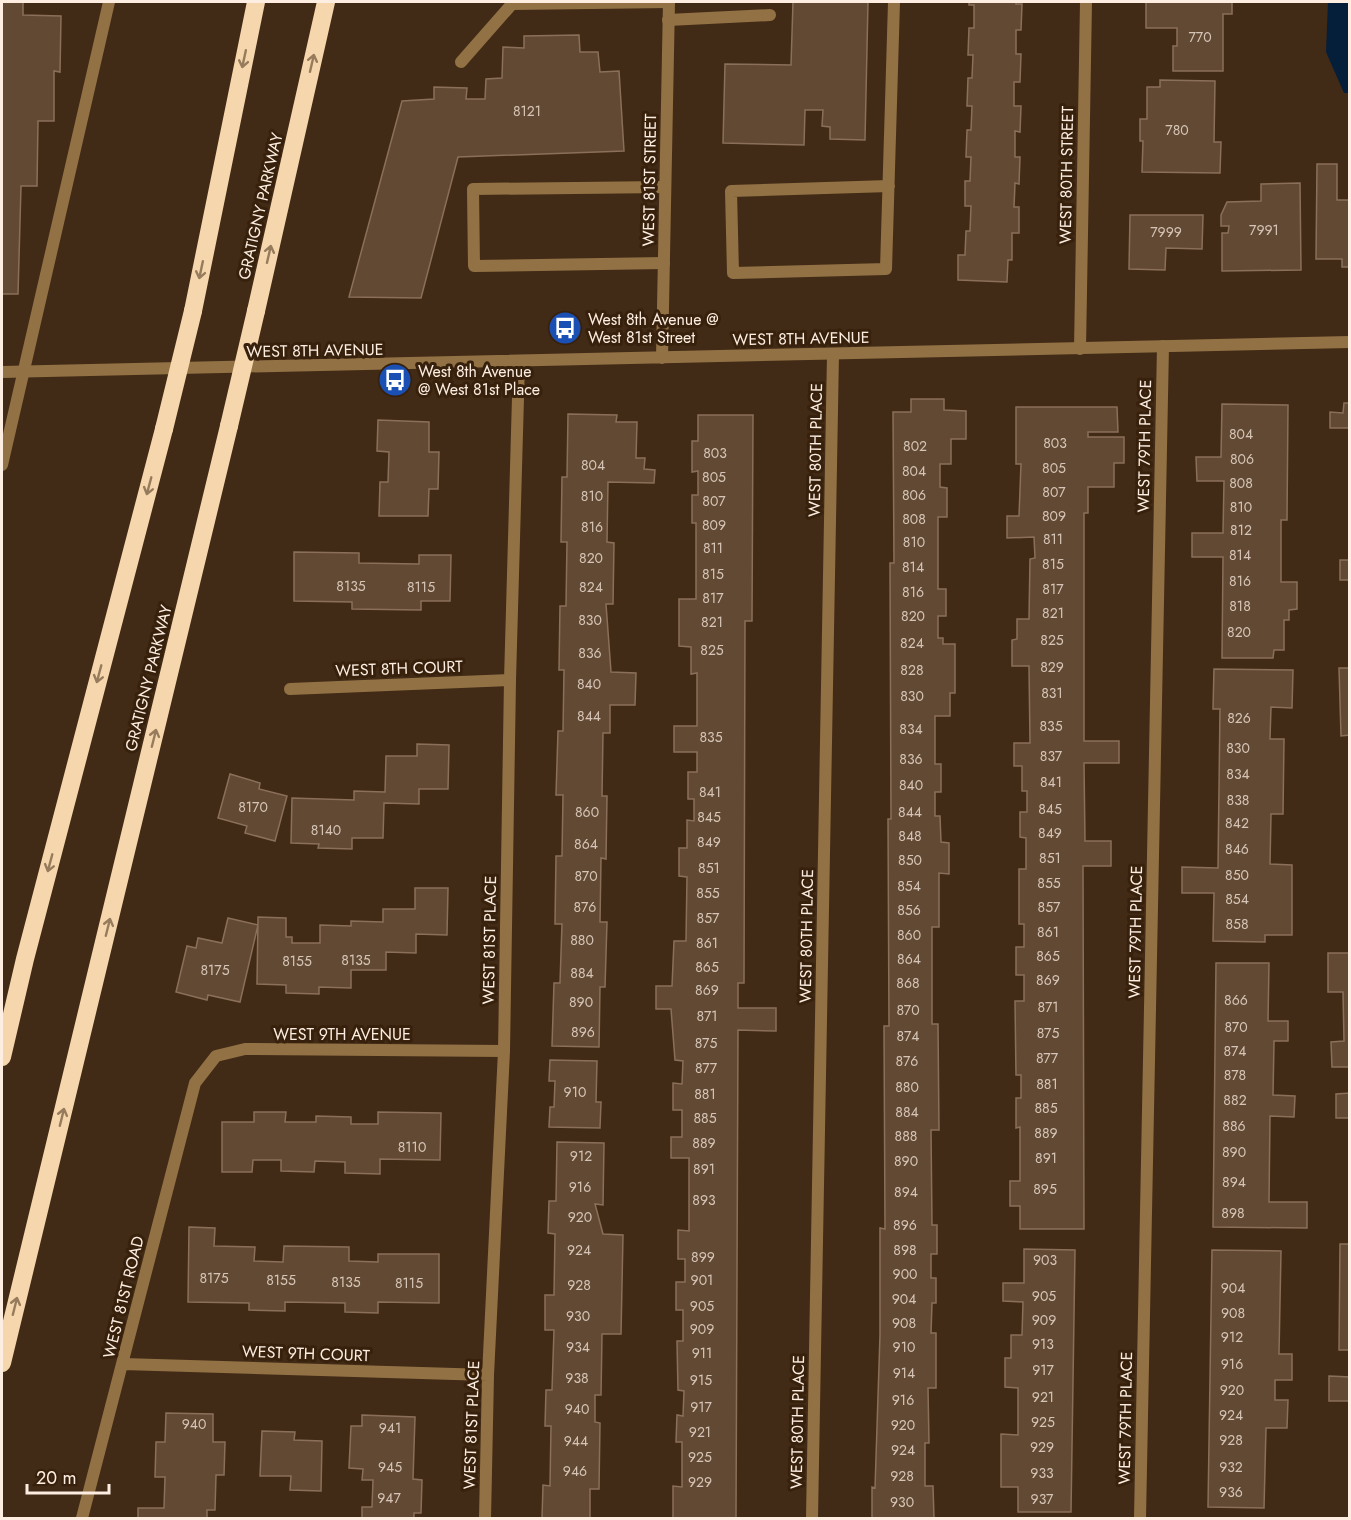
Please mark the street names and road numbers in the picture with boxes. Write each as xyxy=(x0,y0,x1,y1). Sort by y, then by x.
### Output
street label: WEST 80TH STREET xyxy=(1054,105,1079,244)
street label: WEST 81ST STREET xyxy=(637,113,662,247)
street label: GRATIGNY PARKWAY xyxy=(232,130,289,282)
street label: WEST 8TH AVENUE xyxy=(732,326,870,351)
street label: WEST 8TH AVENUE xyxy=(246,338,384,363)
street label: WEST 79TH PLACE xyxy=(1132,379,1157,513)
street label: WEST 80TH PLACE xyxy=(803,383,828,517)
street label: GRATIGNY PARKWAY xyxy=(119,603,178,754)
street label: WEST 8TH COURT xyxy=(335,655,464,682)
street label: WEST 79TH PLACE xyxy=(1123,865,1148,999)
street label: WEST 80TH PLACE xyxy=(794,869,819,1003)
street label: WEST 81ST PLACE xyxy=(477,875,502,1005)
street label: WEST 9TH AVENUE xyxy=(273,1023,411,1046)
street label: WEST 81ST ROAD xyxy=(97,1234,150,1361)
street label: WEST 9TH COURT xyxy=(242,1340,371,1367)
street label: WEST 79TH PLACE xyxy=(1113,1351,1138,1485)
street label: WEST 80TH PLACE xyxy=(785,1355,810,1489)
street label: WEST 81ST PLACE xyxy=(458,1360,485,1490)

